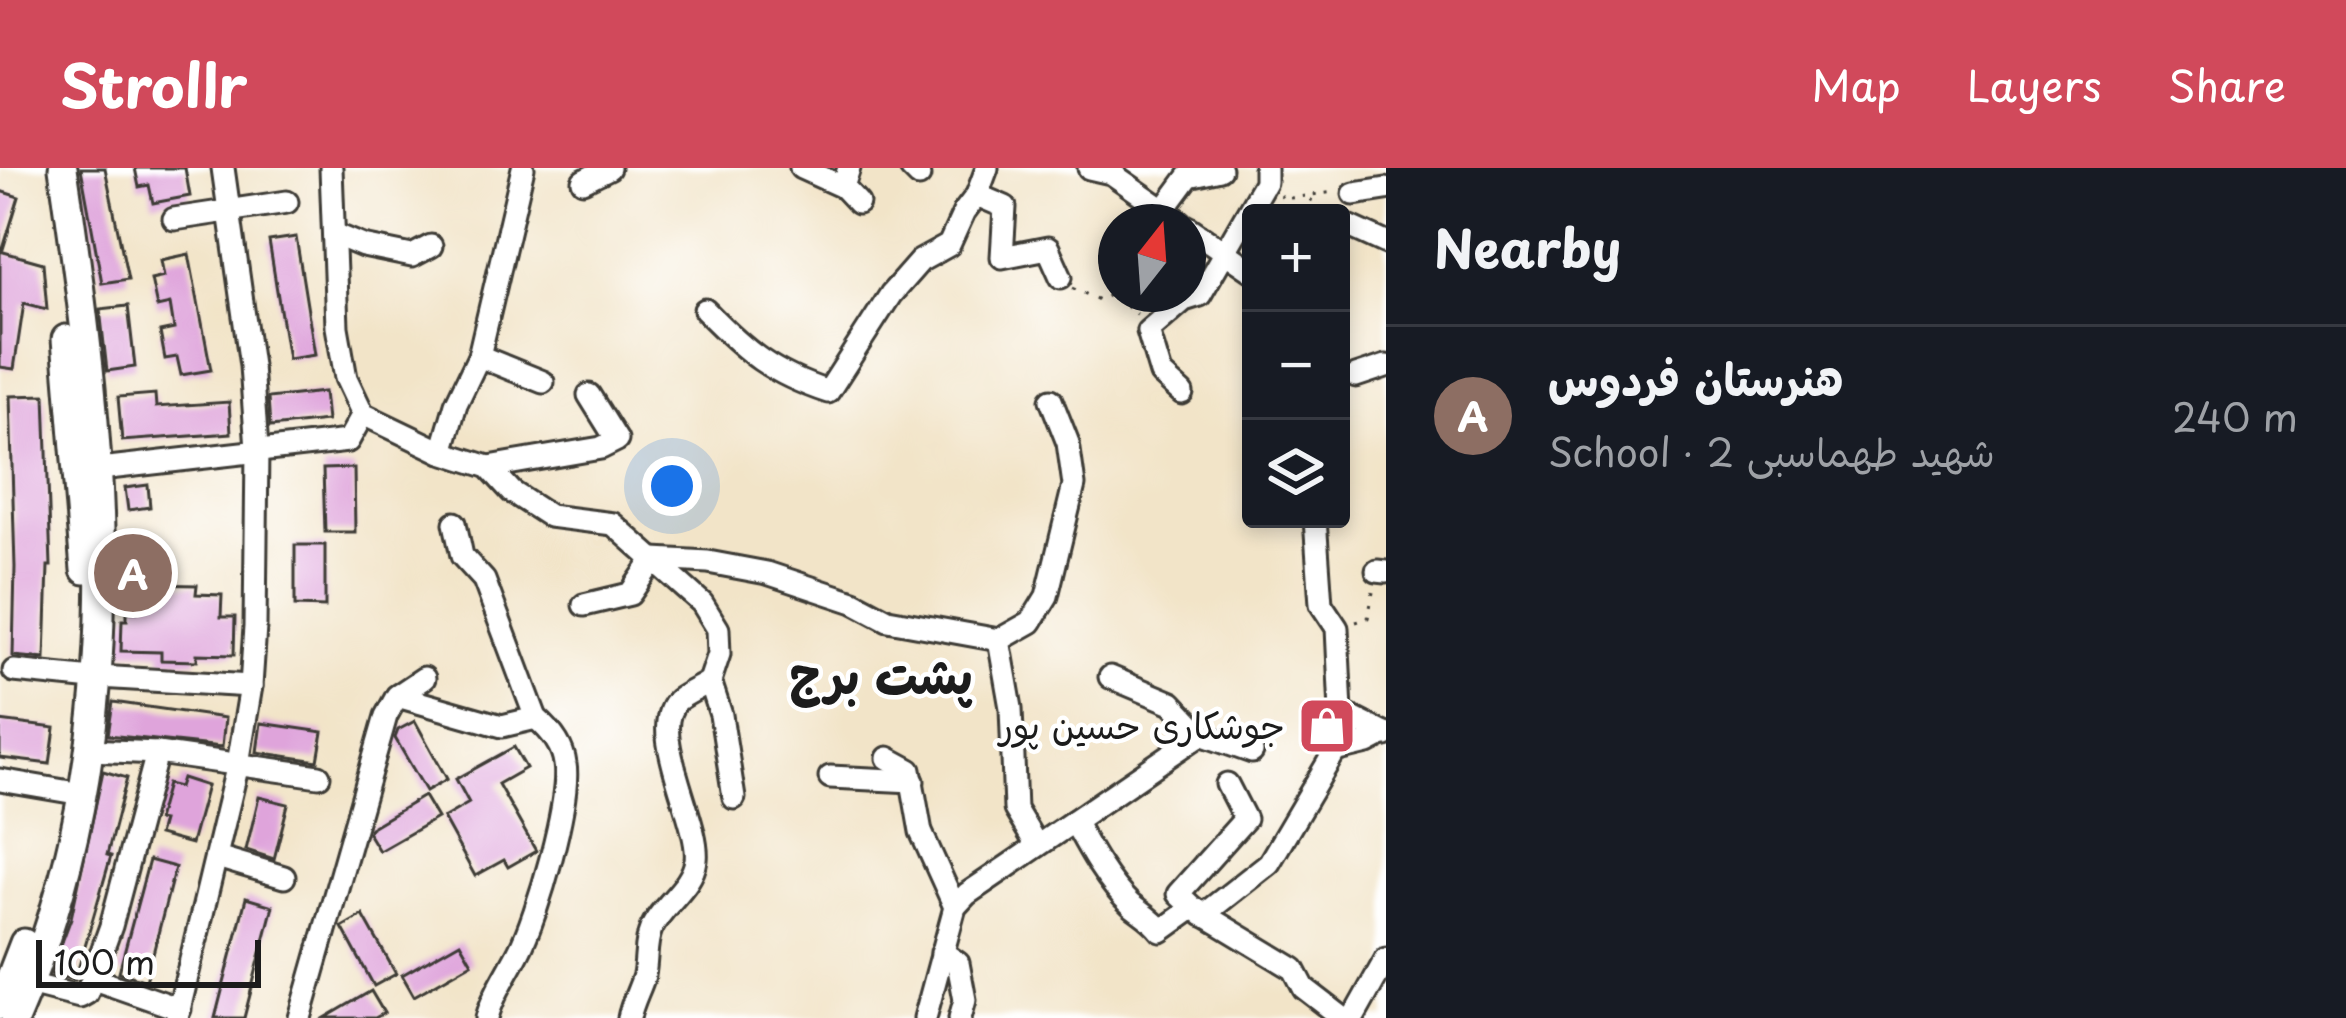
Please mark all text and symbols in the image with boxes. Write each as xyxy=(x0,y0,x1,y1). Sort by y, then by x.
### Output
text: Strollr xyxy=(60,41,247,127)
text: Map xyxy=(1811,53,1901,116)
text: Layers xyxy=(1967,53,2102,116)
text: Share xyxy=(2168,53,2286,116)
north arrow xyxy=(1098,204,1206,312)
map controls xyxy=(1242,204,1350,528)
button: + xyxy=(1242,204,1350,312)
text: Nearby xyxy=(1434,208,1621,285)
button: − xyxy=(1242,312,1350,420)
text: هنرستان فردوس xyxy=(1548,343,1843,411)
text: A xyxy=(1458,386,1488,445)
text: 240 m xyxy=(2172,386,2298,445)
button: layers xyxy=(1242,420,1350,528)
text: School · شهید طهماسبی 2 xyxy=(1548,421,1995,480)
your location xyxy=(642,456,702,516)
pin: A xyxy=(94,528,172,618)
district label: پشت برج xyxy=(789,638,973,710)
shop icon: جوشکاری حسین پور xyxy=(1296,695,1358,757)
place label: جوشکاری حسین پور xyxy=(996,697,1285,751)
scale bar xyxy=(36,934,261,987)
text: 100 m xyxy=(54,936,155,986)

